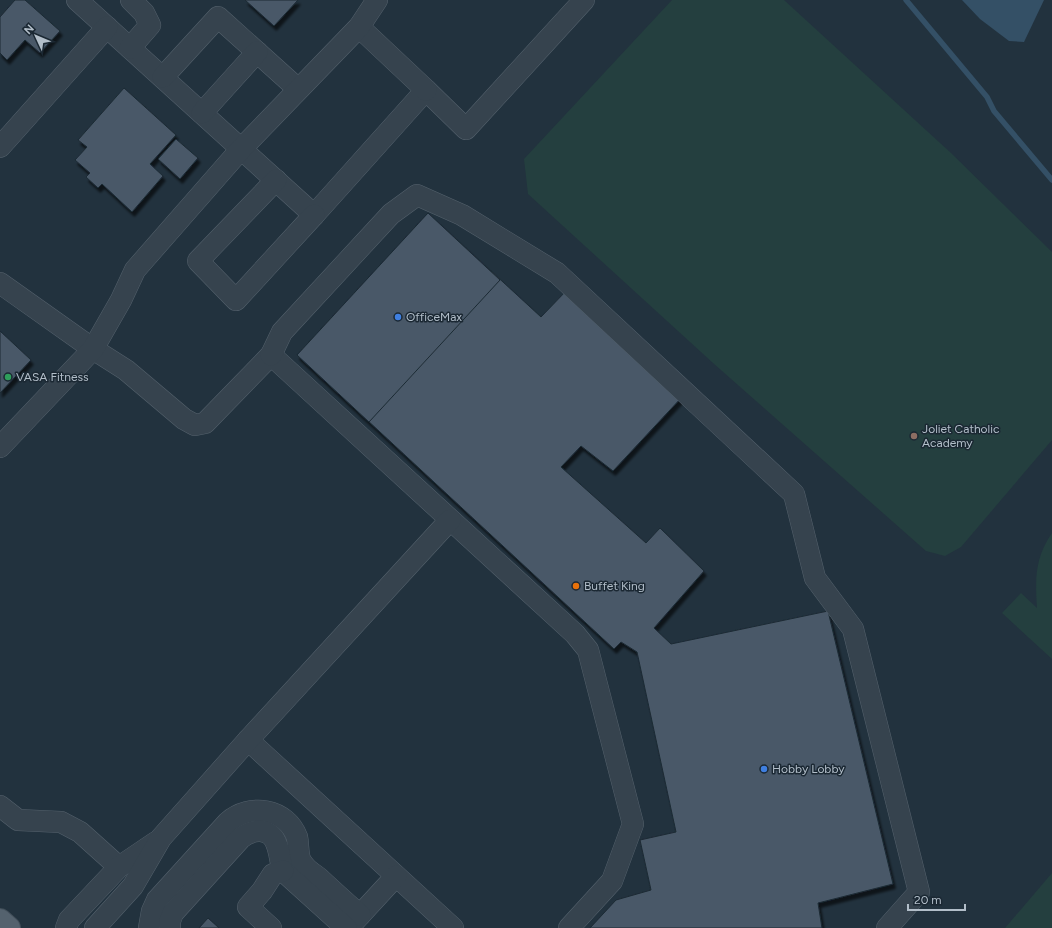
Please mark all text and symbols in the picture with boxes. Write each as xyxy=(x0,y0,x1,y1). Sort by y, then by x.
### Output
north arrow xyxy=(16,16,56,56)
text: N xyxy=(22,22,37,37)
place label: OfficeMax xyxy=(406,310,462,324)
marker: OfficeMax xyxy=(393,312,403,322)
place label: VASA Fitness xyxy=(16,370,89,384)
marker: VASA Fitness xyxy=(3,372,13,382)
place label: Joliet Catholic Academy xyxy=(922,422,1000,450)
marker: Joliet Catholic Academy xyxy=(909,431,919,441)
place label: Buffet King xyxy=(584,579,645,593)
marker: Buffet King xyxy=(571,581,581,591)
place label: Hobby Lobby xyxy=(772,762,845,776)
marker: Hobby Lobby xyxy=(759,764,769,774)
scale bar xyxy=(908,886,965,912)
text: 20 m xyxy=(914,893,942,907)

